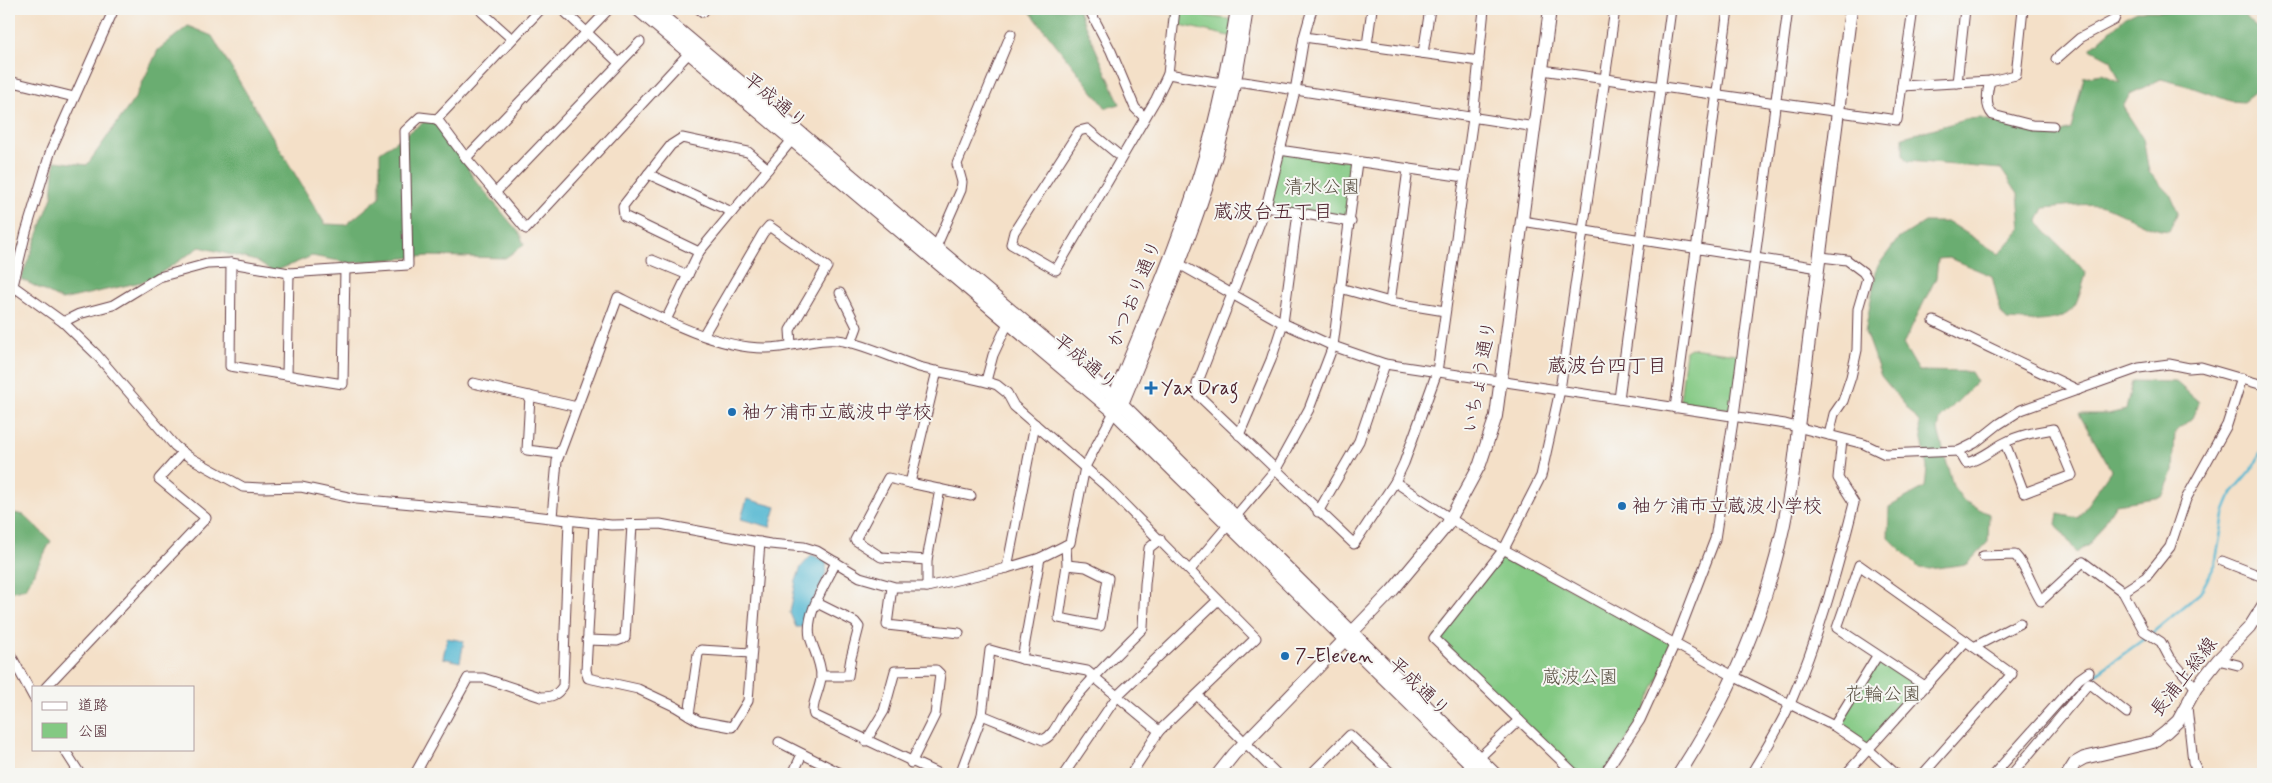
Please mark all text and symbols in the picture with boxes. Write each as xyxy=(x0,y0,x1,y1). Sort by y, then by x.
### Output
street label: 平成通り xyxy=(738,67,812,135)
park label: 清水公園 xyxy=(1284,175,1360,200)
district label: 蔵波台五丁目 xyxy=(1213,199,1333,226)
street label: かつおり通り xyxy=(1102,236,1168,352)
street label: いちょう通り xyxy=(1458,319,1502,435)
street label: 平成通り xyxy=(1048,328,1122,396)
district label: 蔵波台四丁目 xyxy=(1547,353,1667,380)
place label: Yax Drag xyxy=(1161,376,1238,404)
marker: Yax Drag xyxy=(1145,382,1157,394)
place label: 袖ケ浦市立蔵波中学校 xyxy=(742,400,932,425)
marker: 袖ケ浦市立蔵波中学校 xyxy=(726,406,738,418)
place label: 袖ケ浦市立蔵波小学校 xyxy=(1632,494,1822,519)
marker: 袖ケ浦市立蔵波小学校 xyxy=(1616,500,1628,512)
street label: 長浦上総線 xyxy=(2145,632,2223,722)
place label: 7-Eleven xyxy=(1295,644,1373,669)
marker: 7-Eleven xyxy=(1279,650,1291,662)
street label: 平成通り xyxy=(1383,652,1455,722)
park label: 蔵波公園 xyxy=(1542,665,1618,690)
park label: 花輪公園 xyxy=(1845,682,1921,707)
legend xyxy=(32,686,195,750)
text: 道路 xyxy=(78,696,108,716)
text: 公園 xyxy=(78,722,108,742)

